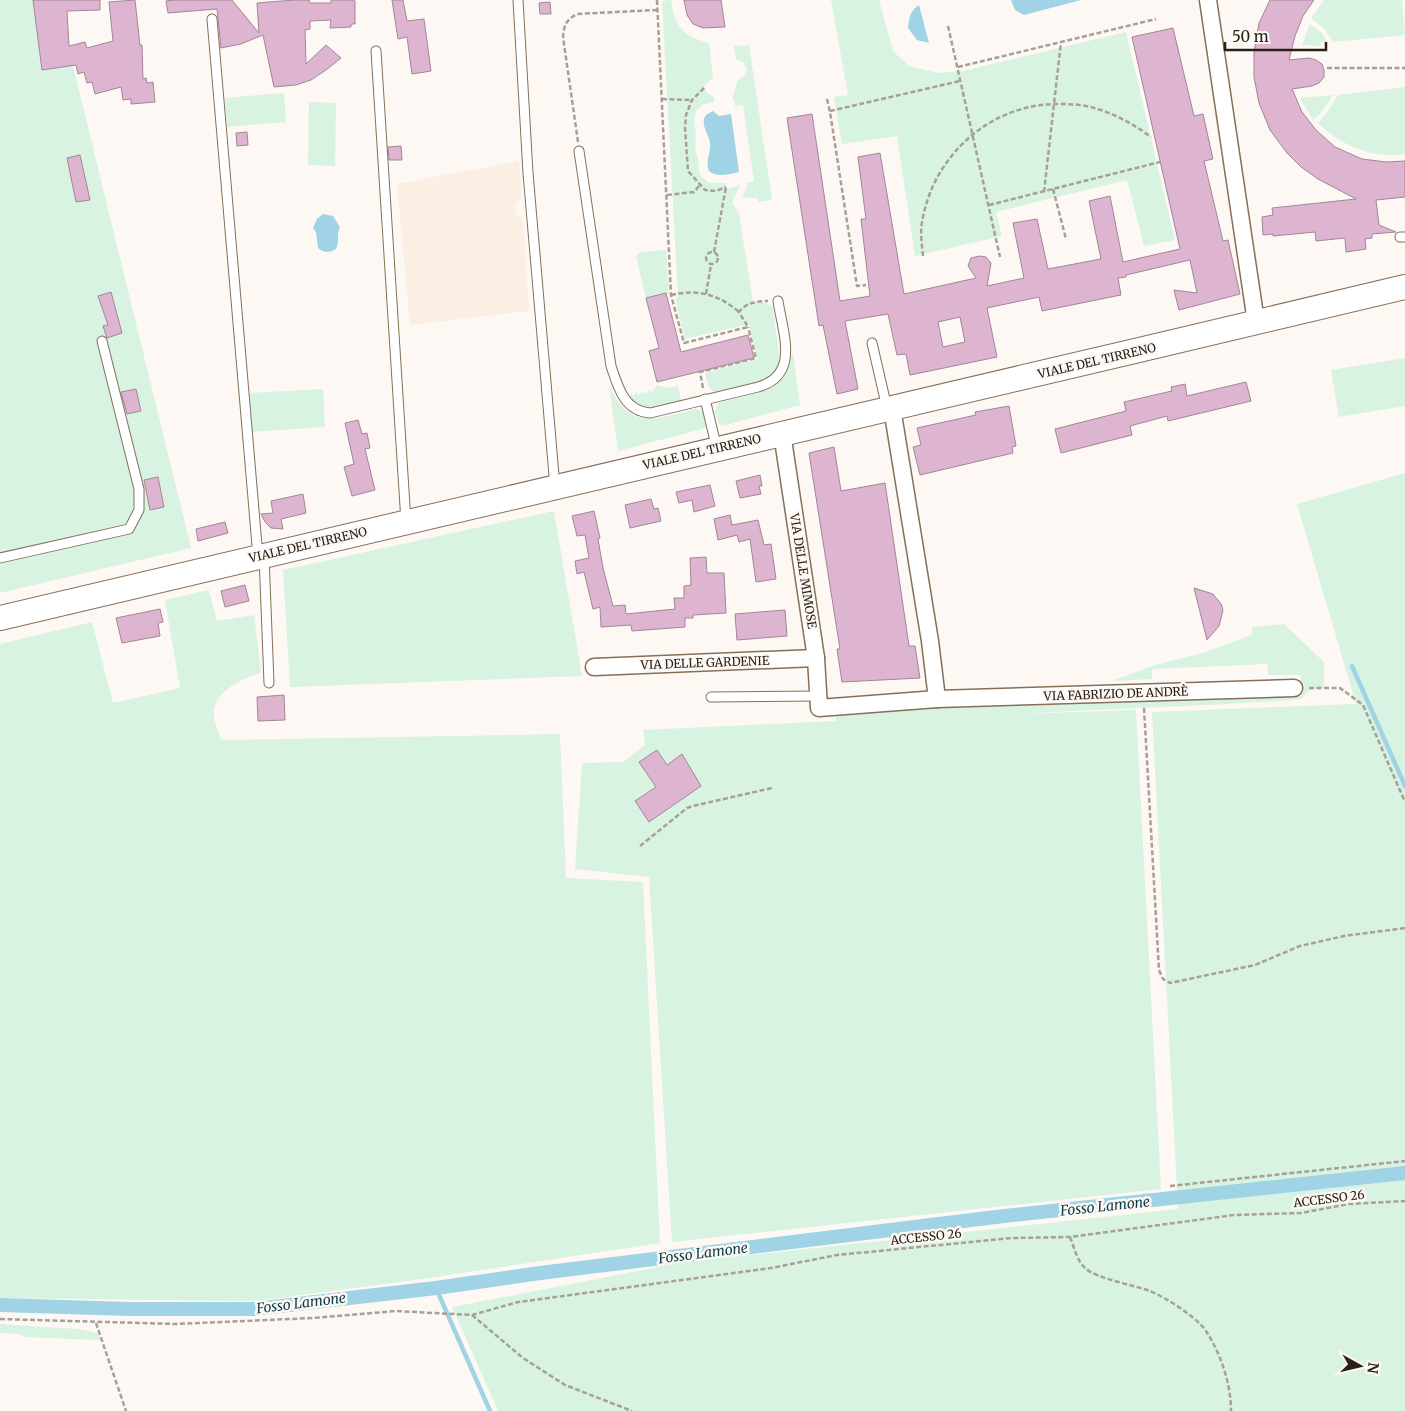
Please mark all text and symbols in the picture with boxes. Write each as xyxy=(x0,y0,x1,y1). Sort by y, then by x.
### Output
scale bar xyxy=(1225,20,1326,52)
text: 50 m xyxy=(1232,27,1269,46)
street label: VIALE DEL TIRRENO xyxy=(1035,340,1158,382)
street label: VIALE DEL TIRRENO xyxy=(640,431,763,473)
street label: VIA DELLE MIMOSE xyxy=(787,511,820,630)
street label: VIALE DEL TIRRENO xyxy=(246,524,369,566)
street label: VIA DELLE GARDENIE xyxy=(639,653,770,672)
street label: VIA FABRIZIO DE ANDRÈ xyxy=(1042,683,1189,704)
street label: ACCESSO 26 xyxy=(1292,1187,1365,1210)
water label: Fosso Lamone xyxy=(1058,1192,1151,1220)
street label: ACCESSO 26 xyxy=(889,1225,962,1248)
water label: Fosso Lamone xyxy=(656,1239,749,1268)
water label: Fosso Lamone xyxy=(254,1289,347,1318)
north arrow xyxy=(1335,1341,1385,1391)
text: N xyxy=(1363,1361,1383,1375)

